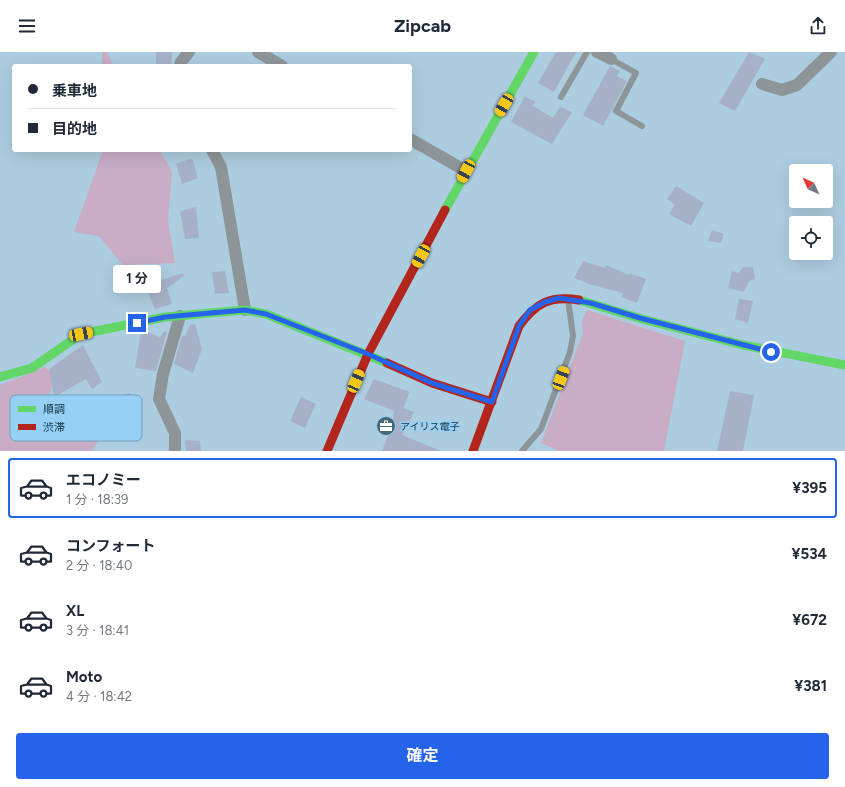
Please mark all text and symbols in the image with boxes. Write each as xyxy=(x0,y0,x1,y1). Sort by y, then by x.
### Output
icon: menu xyxy=(16,15,38,37)
text: Zipcab xyxy=(394,15,451,37)
icon: share xyxy=(807,15,829,37)
text: 乗車地 xyxy=(52,82,97,100)
car xyxy=(493,92,515,118)
text: 目的地 xyxy=(52,120,97,138)
car xyxy=(455,158,477,184)
north arrow xyxy=(789,164,833,208)
map controls xyxy=(789,164,833,260)
button: locate xyxy=(789,216,833,260)
car xyxy=(410,243,432,269)
callout: 1 分 xyxy=(113,265,161,293)
text: 1 分 xyxy=(126,271,148,286)
route end xyxy=(128,314,146,332)
car xyxy=(68,326,94,342)
route start xyxy=(762,343,780,361)
car xyxy=(551,365,571,391)
car xyxy=(346,368,366,394)
legend xyxy=(10,395,142,441)
text: 順調 xyxy=(43,403,65,416)
office icon: アイリス電子 xyxy=(375,415,397,437)
place label: アイリス電子 xyxy=(400,420,460,433)
text: 渋滞 xyxy=(43,421,65,434)
icon: car xyxy=(18,470,54,506)
text: エコノミー xyxy=(66,471,141,489)
text: ¥395 xyxy=(792,479,827,497)
text: 1 分 · 18:39 xyxy=(66,492,128,507)
icon: car xyxy=(18,536,54,572)
text: コンフォート xyxy=(66,537,156,555)
text: ¥534 xyxy=(792,545,827,563)
text: 2 分 · 18:40 xyxy=(66,558,132,573)
icon: car xyxy=(18,602,54,638)
text: XL xyxy=(66,602,84,620)
text: ¥672 xyxy=(792,611,827,629)
text: 3 分 · 18:41 xyxy=(66,623,129,638)
icon: car xyxy=(18,668,54,704)
text: Moto xyxy=(66,668,102,686)
text: ¥381 xyxy=(794,677,827,695)
text: 4 分 · 18:42 xyxy=(66,689,132,704)
button: 確定 xyxy=(16,733,829,779)

